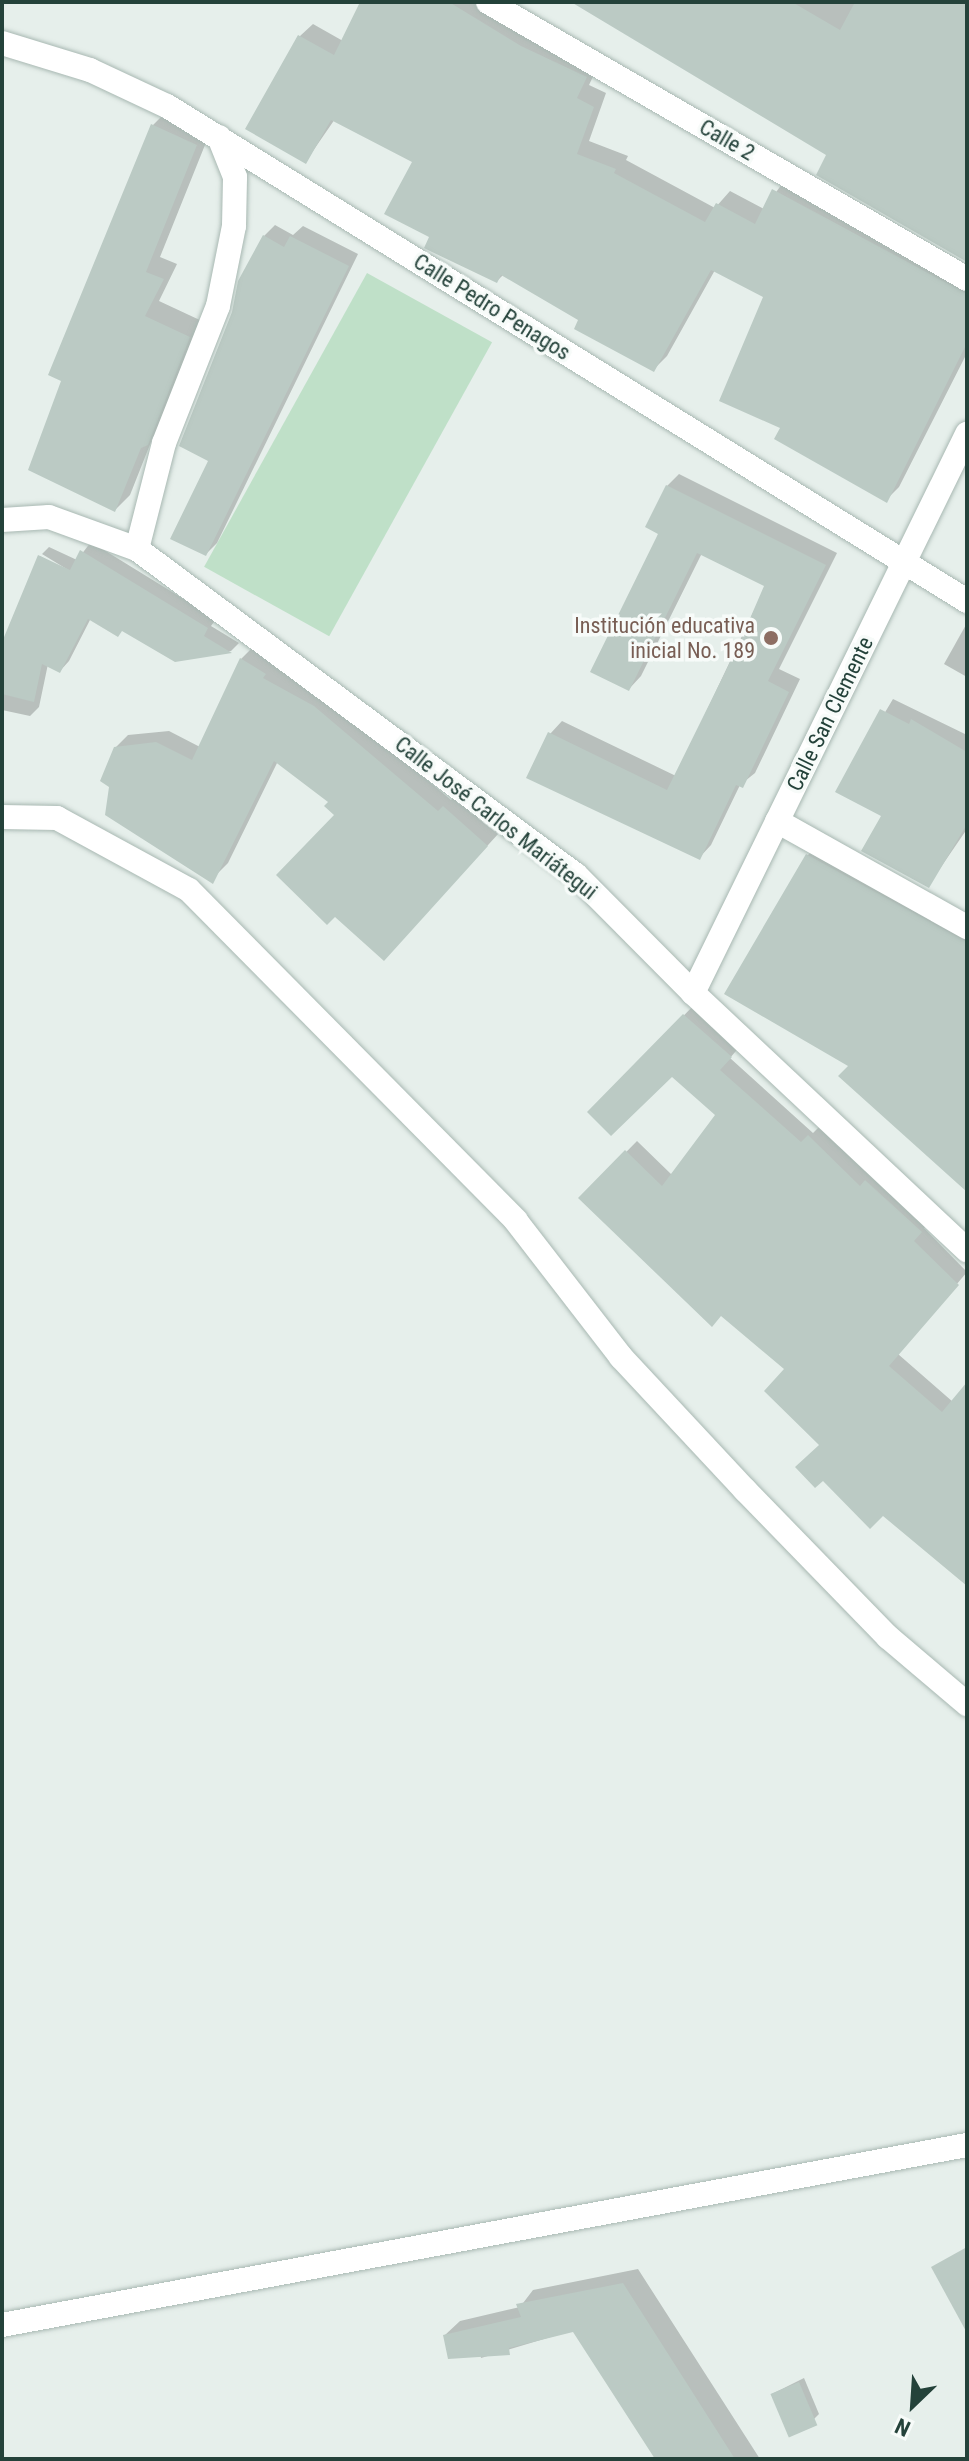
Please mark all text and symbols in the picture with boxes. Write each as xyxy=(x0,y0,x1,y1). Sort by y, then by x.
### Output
street label: Calle 2 xyxy=(695,114,759,166)
street label: Calle Pedro Penagos xyxy=(409,248,575,366)
place label: Institución educativa inicial No. 189 xyxy=(574,612,755,664)
marker: Institución educativa inicial No. 189 xyxy=(762,629,780,647)
street label: Calle San Clemente xyxy=(781,633,879,795)
street label: Calle José Carlos Mariátegui xyxy=(390,731,602,905)
north arrow xyxy=(873,2365,953,2445)
text: N xyxy=(891,2413,914,2441)

